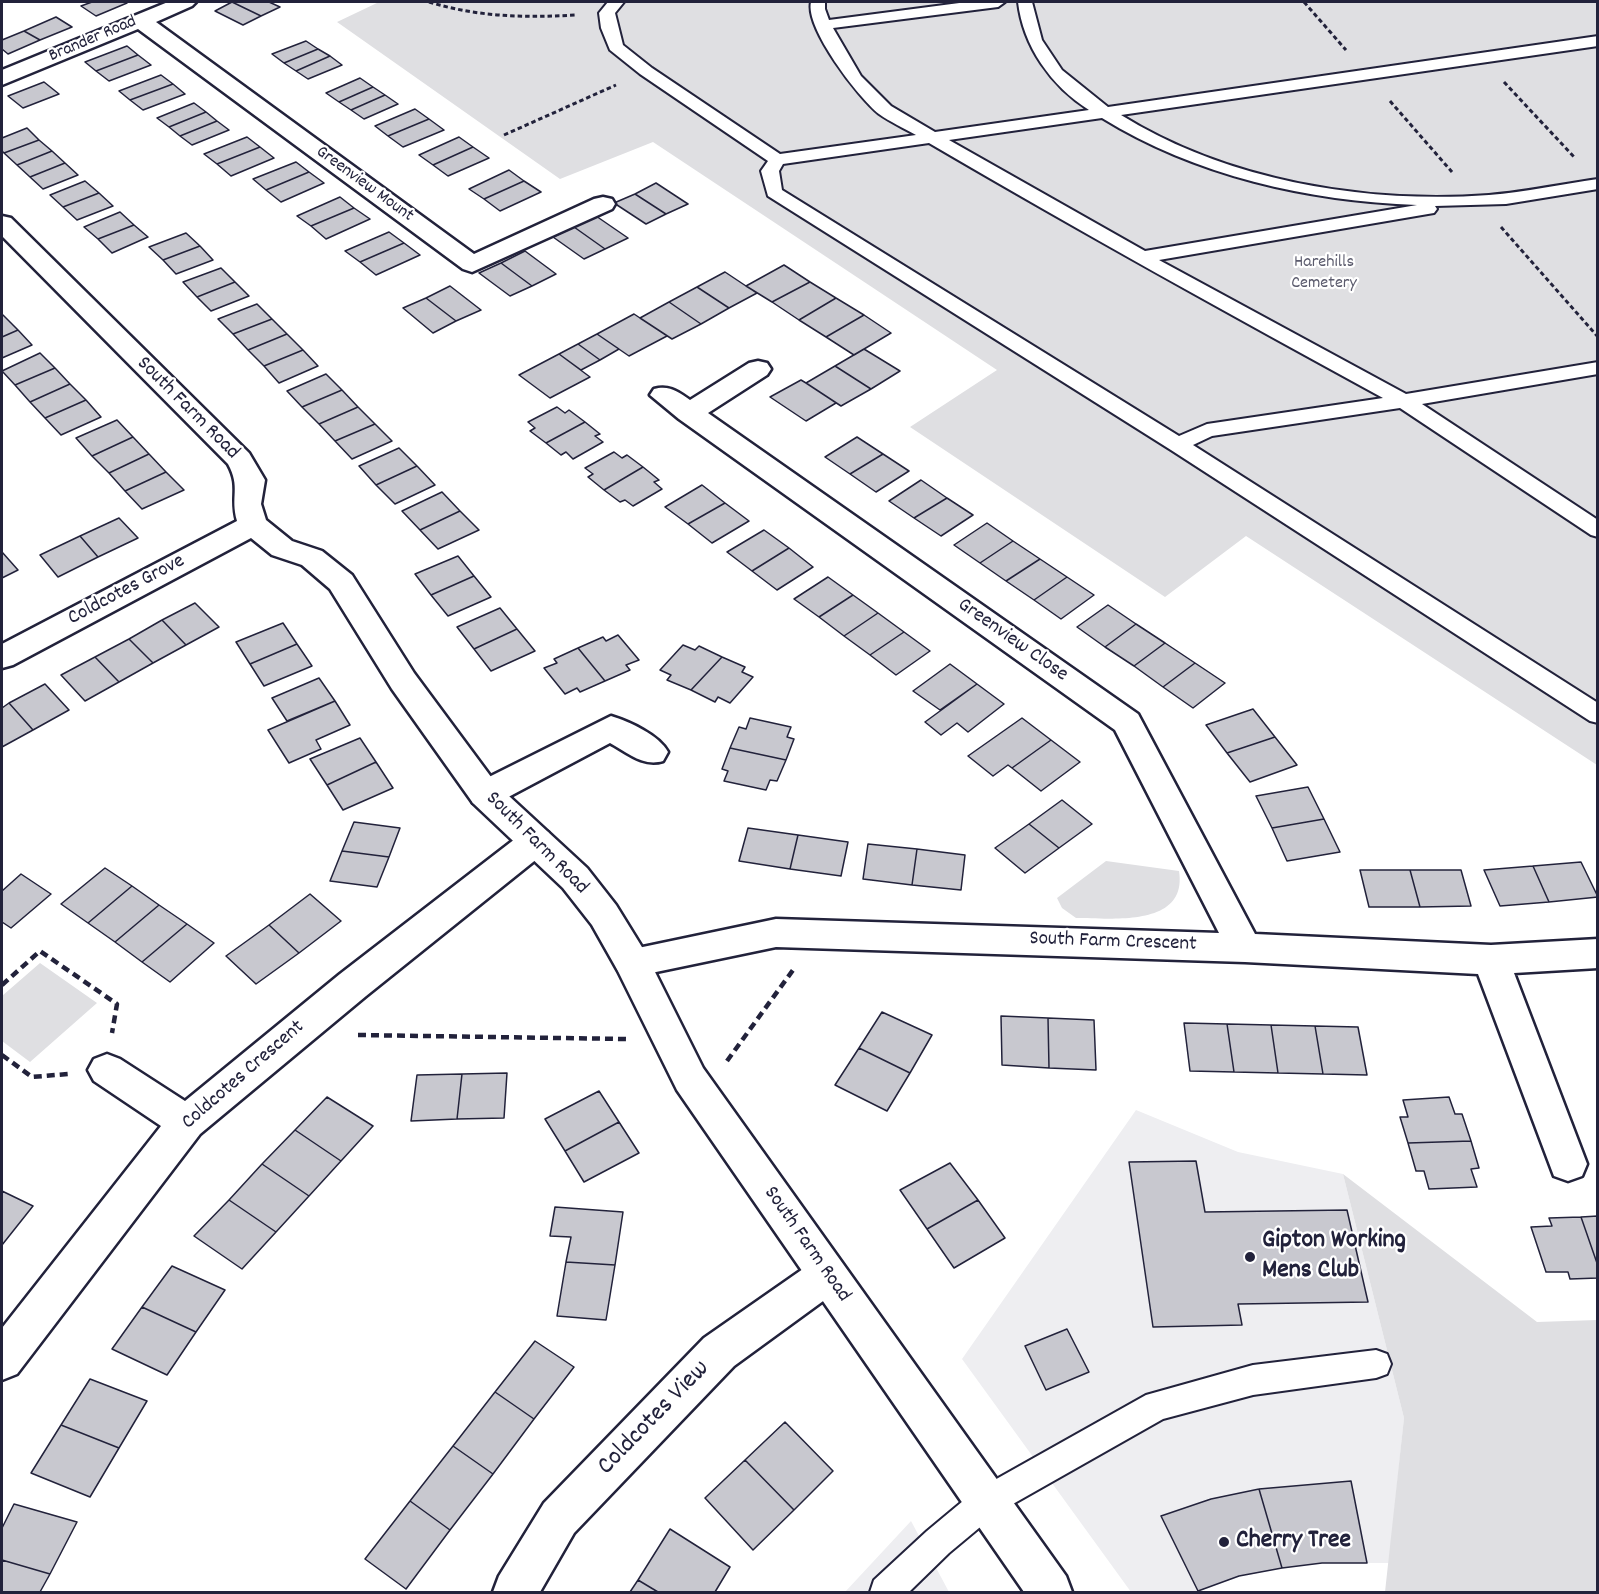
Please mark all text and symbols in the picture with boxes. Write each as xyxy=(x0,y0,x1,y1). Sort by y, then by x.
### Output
street label: Brander Road xyxy=(46,12,140,68)
street label: Greenview Mount xyxy=(311,142,417,228)
park label: Harehills Cemetery xyxy=(1291,253,1357,296)
street label: South Farm Road xyxy=(130,352,244,466)
street label: Coldcotes Grove xyxy=(64,550,190,632)
street label: Greenview Close xyxy=(952,594,1072,688)
street label: South Farm Road xyxy=(479,787,593,901)
street label: South Farm Crescent xyxy=(1029,927,1197,959)
street label: Coldcotes Crescent xyxy=(177,1016,311,1136)
street label: South Farm Road xyxy=(757,1182,855,1308)
place label: Gipton Working Mens Club xyxy=(1262,1226,1406,1288)
marker: Gipton Working Mens Club xyxy=(1243,1250,1257,1264)
street label: Coldcotes View xyxy=(592,1355,718,1483)
place label: Cherry Tree xyxy=(1236,1526,1351,1558)
marker: Cherry Tree xyxy=(1217,1535,1231,1549)

